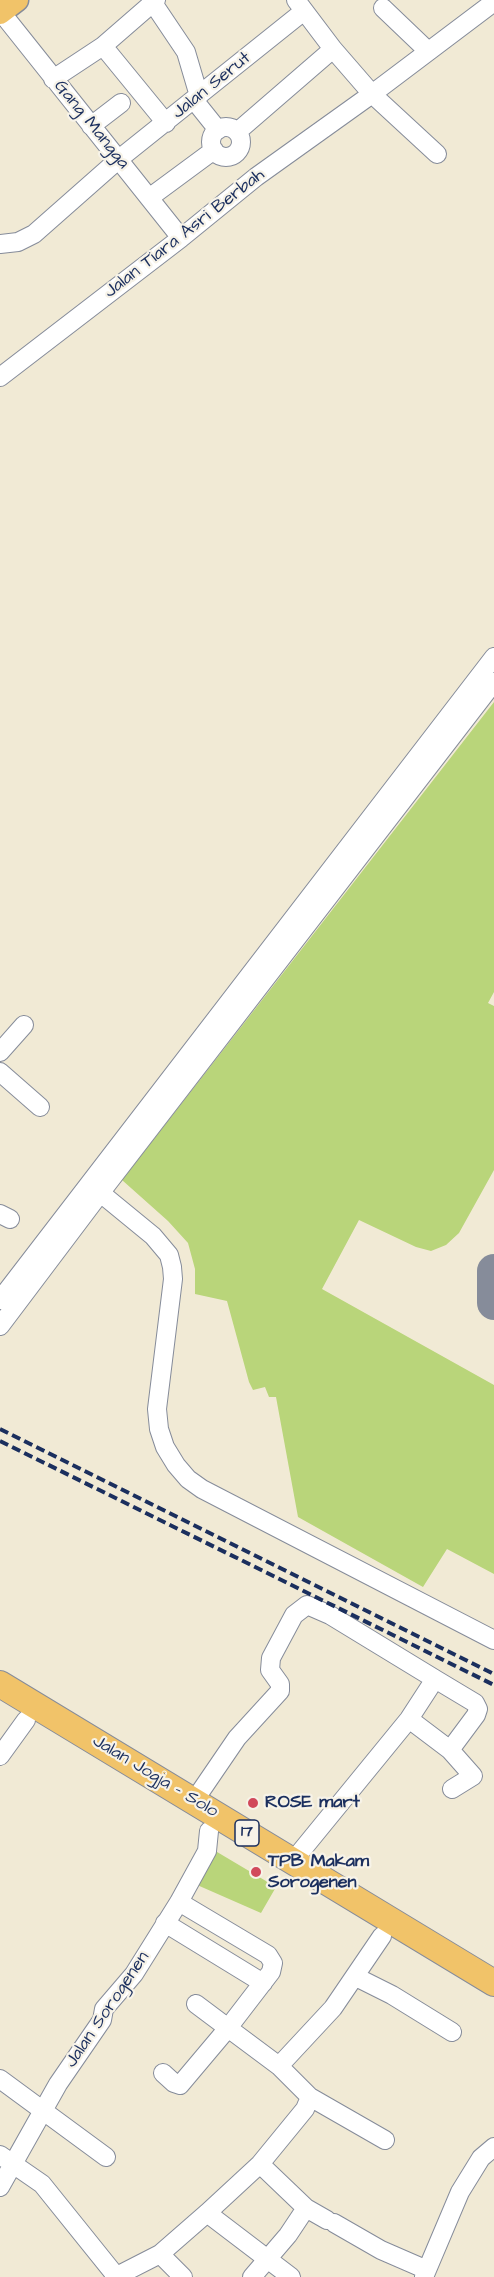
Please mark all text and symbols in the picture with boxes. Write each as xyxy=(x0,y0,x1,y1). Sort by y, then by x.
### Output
street label: Jalan Serut xyxy=(168,48,256,124)
street label: Gang Mangga xyxy=(49,76,133,174)
street label: Jalan Tiara Asri Berbah xyxy=(101,165,269,303)
street label: Jalan Jogja - Solo xyxy=(88,1731,222,1823)
place label: ROSE mart xyxy=(265,1792,360,1814)
marker: ROSE mart xyxy=(246,1796,260,1810)
road number: 17 xyxy=(235,1820,259,1846)
place label: TPB Makam Sorogenen xyxy=(268,1851,369,1894)
marker: TPB Makam Sorogenen xyxy=(249,1865,263,1879)
street label: Jalan Sorogenen xyxy=(61,1948,155,2072)

